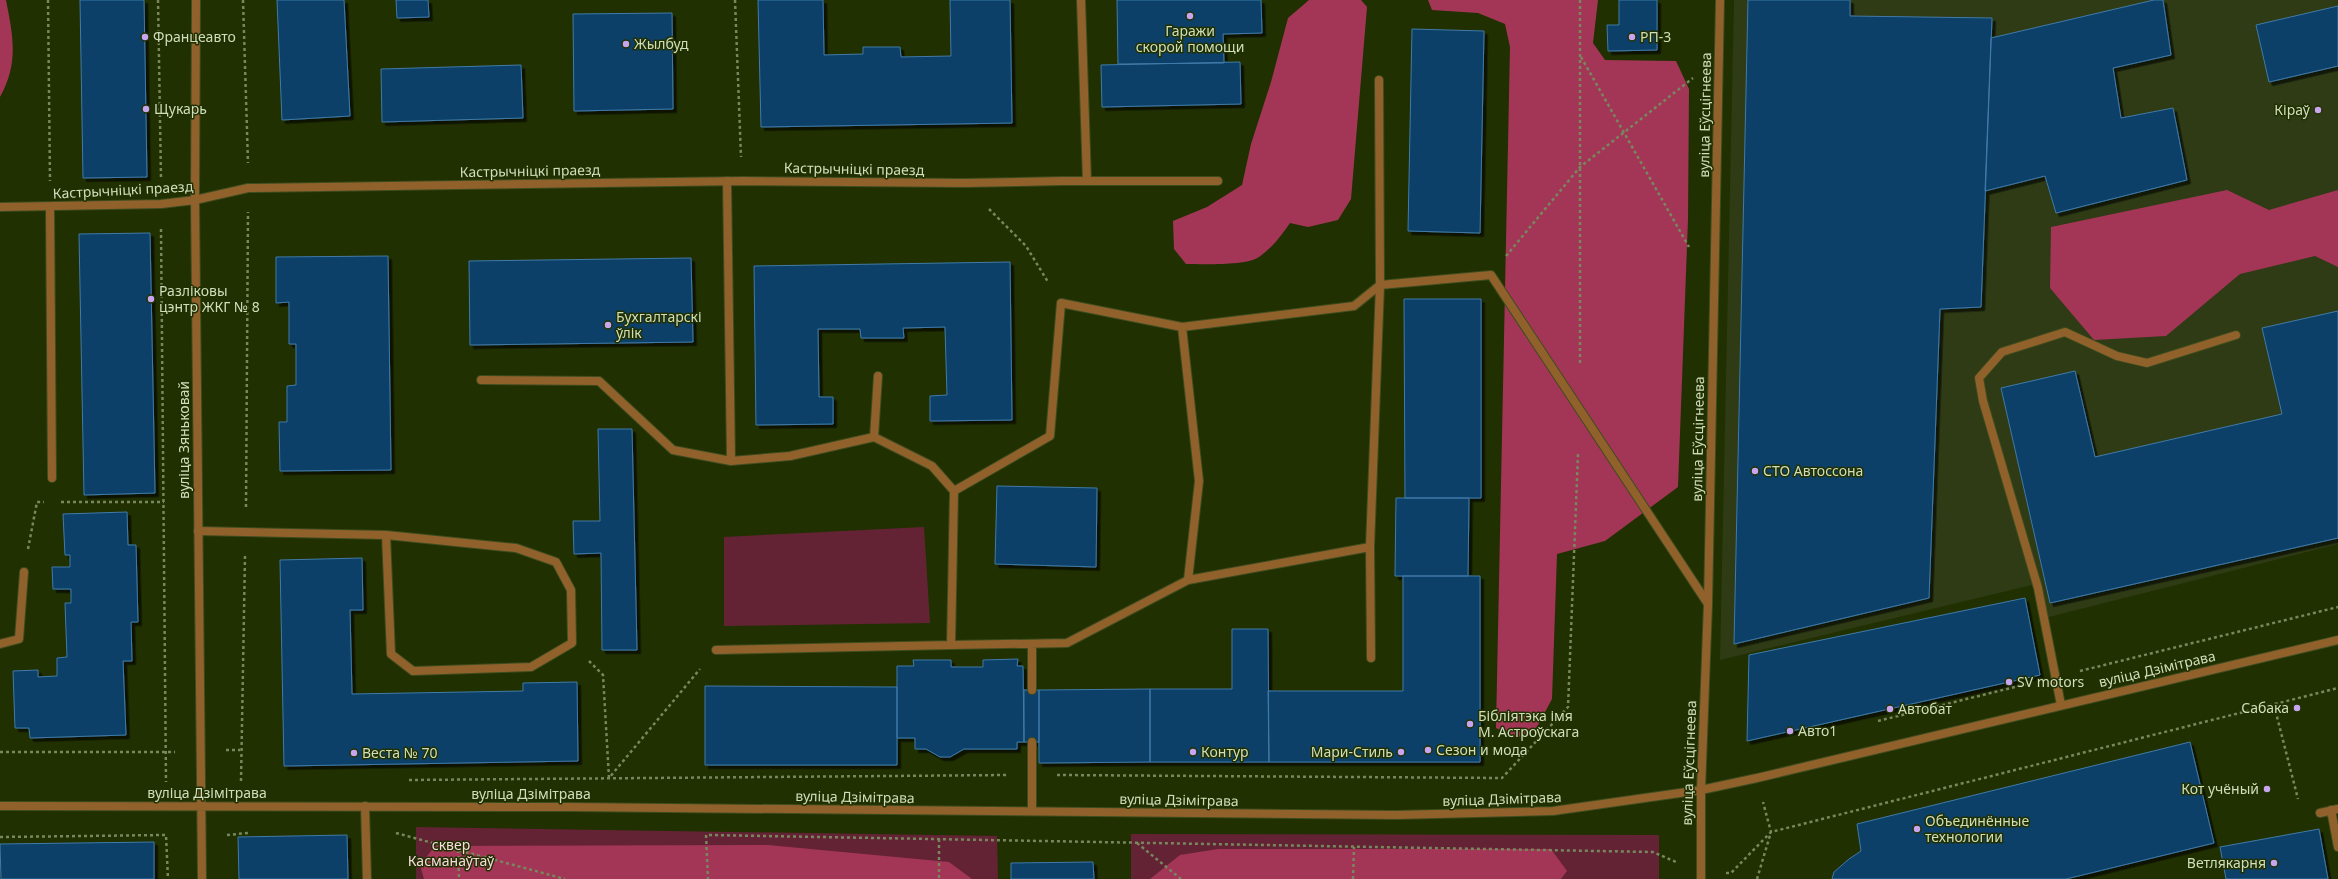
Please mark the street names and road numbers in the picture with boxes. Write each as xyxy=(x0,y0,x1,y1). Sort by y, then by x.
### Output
street label: вуліца Еўсцігнеева xyxy=(1694,52,1715,178)
street label: Кастрычніцкі праезд xyxy=(784,158,925,179)
street label: Кастрычніцкі праезд xyxy=(460,160,601,181)
street label: Кастрычніцкі праезд xyxy=(52,176,194,203)
street label: вуліца Еўсцігнеева xyxy=(1687,376,1708,502)
street label: вуліца Зяньковай xyxy=(174,381,193,499)
street label: вуліца Дзімітрава xyxy=(2097,646,2217,691)
street label: вуліца Еўсцігнеева xyxy=(1677,700,1700,826)
street label: вуліца Дзімітрава xyxy=(147,783,267,802)
street label: вуліца Дзімітрава xyxy=(471,784,591,803)
street label: вуліца Дзімітрава xyxy=(795,786,915,807)
street label: вуліца Дзімітрава xyxy=(1442,787,1562,810)
street label: вуліца Дзімітрава xyxy=(1119,789,1239,810)

